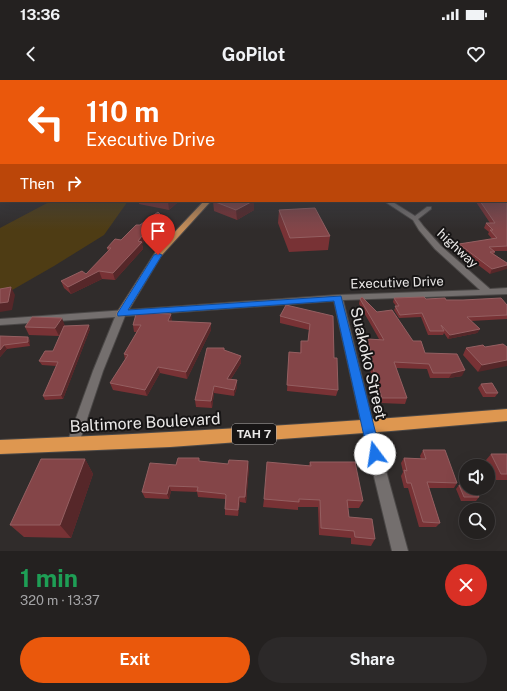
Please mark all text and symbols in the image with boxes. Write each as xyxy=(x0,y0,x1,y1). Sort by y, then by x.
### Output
text: 13:36 xyxy=(20,6,60,23)
icon: back xyxy=(20,43,42,65)
icon: heart xyxy=(465,43,487,65)
text: GoPilot xyxy=(222,44,285,65)
text: 110 m xyxy=(86,95,159,128)
icon: left xyxy=(20,96,72,148)
text: Executive Drive xyxy=(86,129,215,150)
icon: right xyxy=(63,172,85,194)
text: Then xyxy=(20,175,55,192)
pin xyxy=(141,214,175,255)
icon: arrive xyxy=(147,220,169,242)
street label: highway xyxy=(434,226,481,271)
street label: Executive Drive xyxy=(350,273,444,292)
street label: Suakoko Street xyxy=(346,305,391,421)
street label: Baltimore Boulevard xyxy=(69,409,221,436)
road number: TAH 7 xyxy=(232,424,276,444)
position arrow xyxy=(354,433,396,475)
map controls xyxy=(459,459,495,539)
button: sound xyxy=(459,459,495,495)
button: search xyxy=(459,503,495,539)
text: 1 min xyxy=(20,564,78,592)
button: close xyxy=(445,564,487,606)
text: 320 m · 13:37 xyxy=(20,593,100,608)
button: Exit xyxy=(20,637,250,683)
button: Share xyxy=(258,637,487,683)

